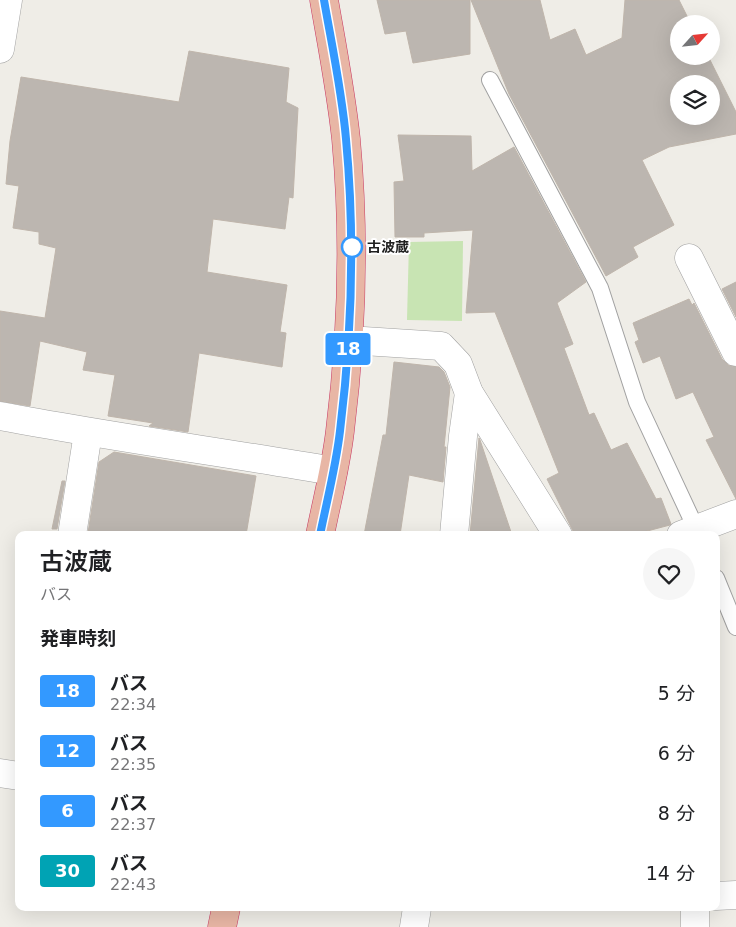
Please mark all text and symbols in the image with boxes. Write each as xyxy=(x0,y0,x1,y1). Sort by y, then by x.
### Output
north arrow xyxy=(670,15,720,65)
map controls xyxy=(670,15,720,125)
button: layers xyxy=(670,75,720,125)
marker: 古波蔵 xyxy=(341,236,363,258)
place label: 古波蔵 xyxy=(367,239,409,255)
line badge: 18 xyxy=(326,333,370,365)
text: 18 xyxy=(335,338,361,359)
text: 古波蔵 xyxy=(40,548,112,576)
button: heart xyxy=(643,548,695,600)
text: バス xyxy=(40,585,72,604)
text: 発車時刻 xyxy=(40,627,116,649)
text: バス xyxy=(110,672,148,694)
text: 18 xyxy=(55,680,80,701)
text: 5 分 xyxy=(658,682,695,704)
text: 22:34 xyxy=(110,695,156,714)
text: バス xyxy=(110,732,148,754)
text: 12 xyxy=(55,740,80,761)
text: 6 分 xyxy=(658,742,695,764)
text: 22:35 xyxy=(110,755,156,774)
text: バス xyxy=(110,792,148,814)
text: 6 xyxy=(61,800,74,821)
text: 8 分 xyxy=(658,802,695,824)
text: 22:37 xyxy=(110,815,156,834)
text: バス xyxy=(110,852,148,874)
text: 30 xyxy=(55,860,80,881)
text: 14 分 xyxy=(646,862,695,884)
text: 22:43 xyxy=(110,875,156,894)

